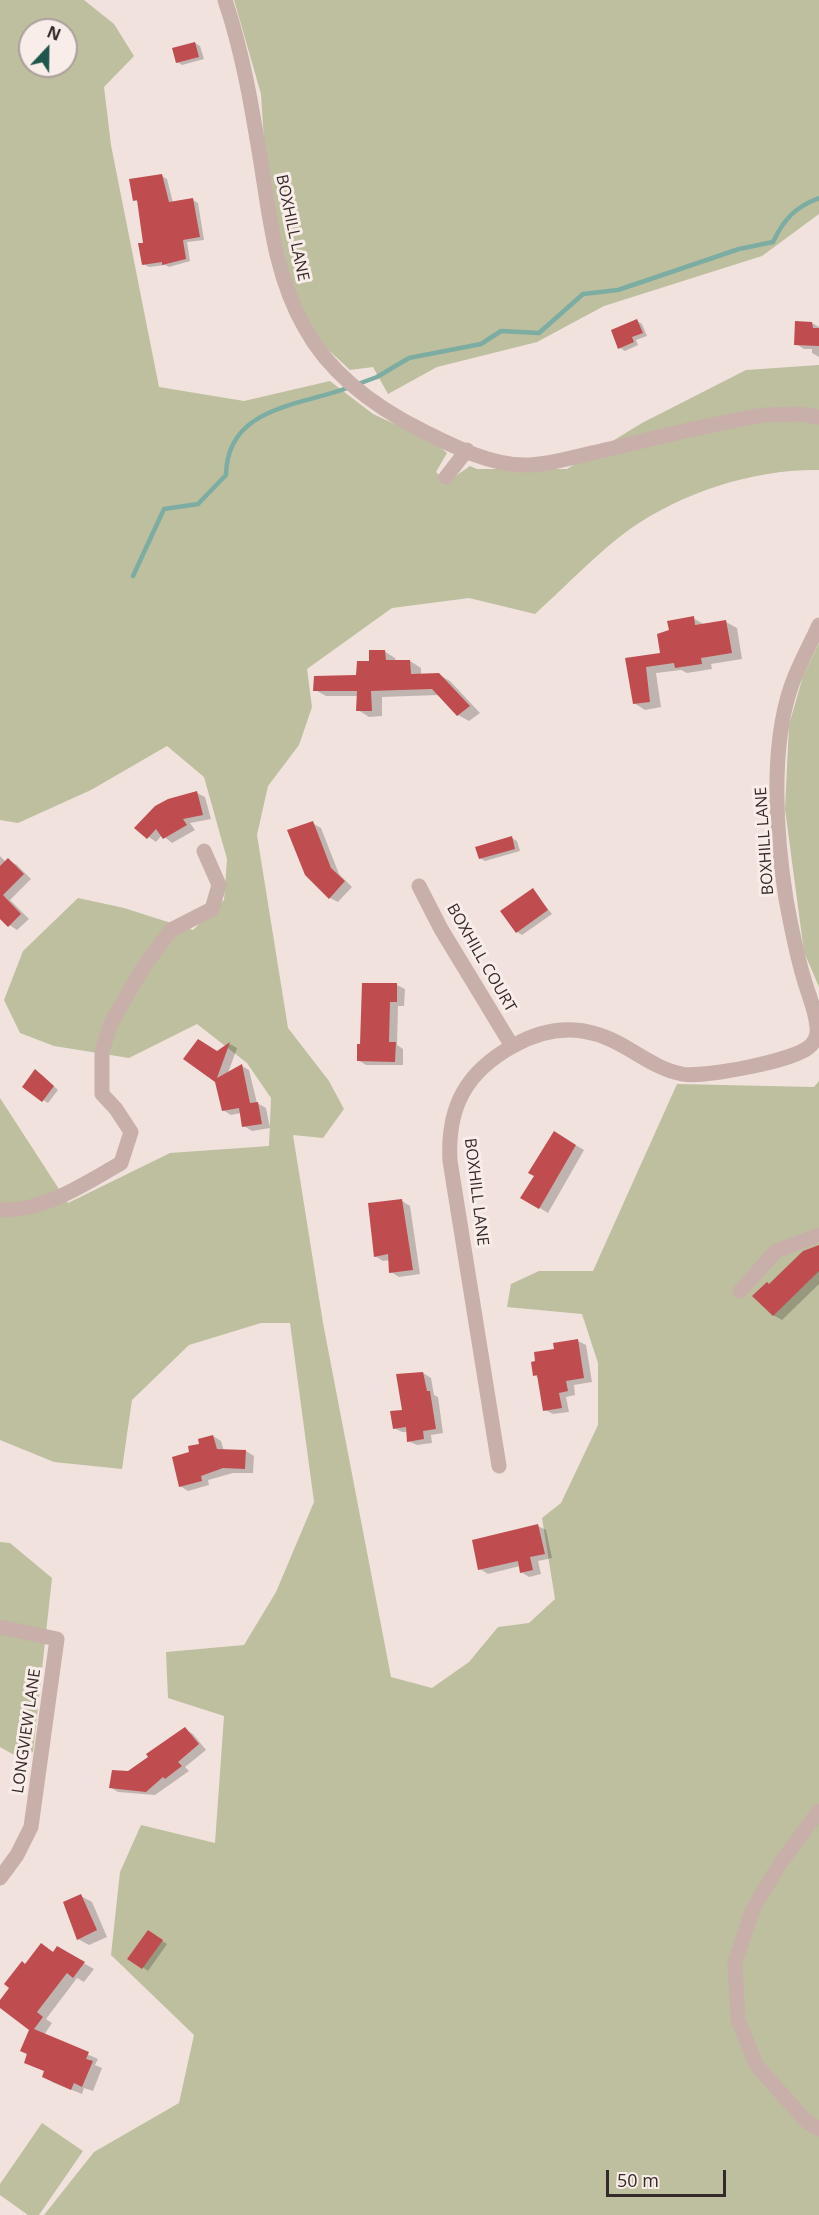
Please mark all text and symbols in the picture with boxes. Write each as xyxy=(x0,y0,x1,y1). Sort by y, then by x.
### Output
north arrow xyxy=(18,18,78,78)
text: N xyxy=(44,21,64,46)
street label: BOXHILL LANE xyxy=(271,173,313,283)
street label: BOXHILL LANE xyxy=(752,786,778,896)
street label: BOXHILL COURT xyxy=(442,900,520,1016)
street label: BOXHILL LANE xyxy=(460,1137,492,1247)
street label: LONGVIEW LANE xyxy=(9,1667,45,1795)
scale bar xyxy=(609,2158,729,2196)
text: 50 m xyxy=(617,2168,659,2192)

